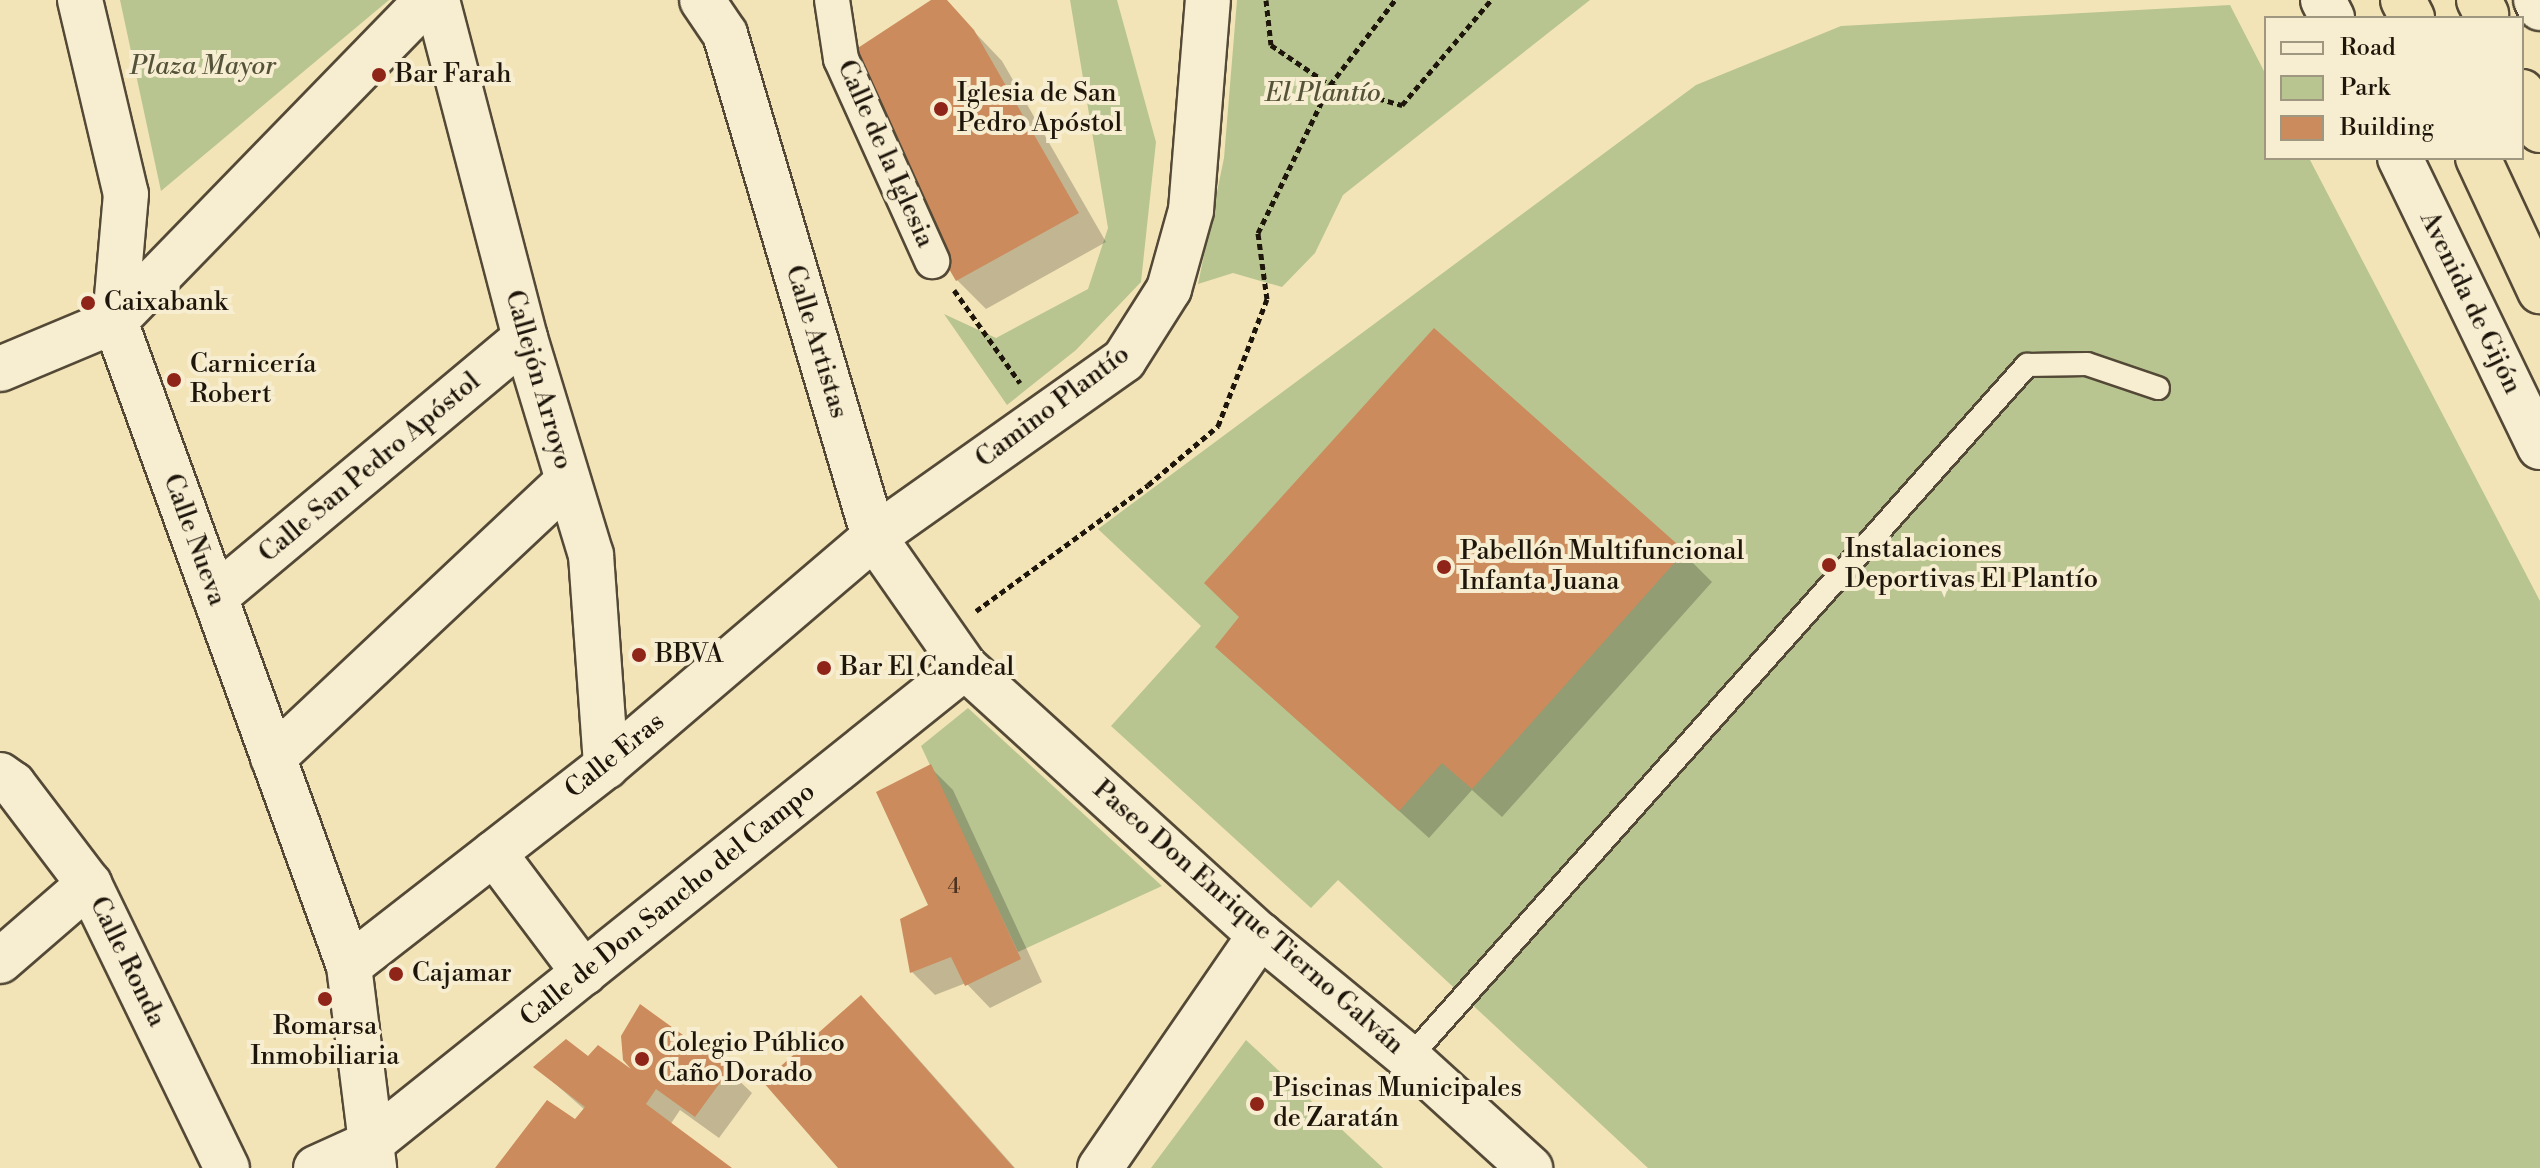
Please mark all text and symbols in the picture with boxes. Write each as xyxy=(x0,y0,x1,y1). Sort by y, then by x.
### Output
legend xyxy=(2264,16,2524,160)
text: Road xyxy=(2340,33,2396,63)
park label: Plaza Mayor xyxy=(130,51,276,83)
street label: Calle de la Iglesia xyxy=(830,56,940,252)
place label: Bar Farah xyxy=(395,59,511,91)
marker: Bar Farah xyxy=(370,66,388,84)
text: Park xyxy=(2340,73,2390,103)
place label: Iglesia de San Pedro Apóstol xyxy=(957,78,1122,140)
park label: El Plantío xyxy=(1265,78,1381,110)
marker: Iglesia de San Pedro Apóstol xyxy=(932,100,950,118)
text: Building xyxy=(2340,113,2434,143)
street label: Avenida de Gijón xyxy=(2412,207,2528,399)
street label: Calle Artistas xyxy=(778,262,854,422)
place label: Caixabank xyxy=(104,287,227,319)
street label: Callejón Arroyo xyxy=(498,287,578,473)
marker: Caixabank xyxy=(79,294,97,312)
street label: Camino Plantío xyxy=(970,339,1136,475)
place label: Carnicería Robert xyxy=(190,349,316,410)
street label: Calle San Pedro Apóstol xyxy=(253,366,487,570)
marker: Carnicería Robert xyxy=(165,371,183,389)
street label: Calle Nueva xyxy=(156,470,232,610)
place label: Instalaciones Deportivas El Plantío xyxy=(1845,534,2098,596)
place label: Pabellón Multifuncional Infanta Juana xyxy=(1460,536,1744,598)
marker: Instalaciones Deportivas El Plantío xyxy=(1820,556,1838,574)
marker: Pabellón Multifuncional Infanta Juana xyxy=(1435,558,1453,576)
place label: BBVA xyxy=(655,639,723,671)
marker: BBVA xyxy=(630,646,648,664)
place label: Bar El Candeal xyxy=(840,652,1014,684)
marker: Bar El Candeal xyxy=(815,659,833,677)
street label: Calle Eras xyxy=(559,707,671,805)
street label: Paseo Don Enrique Tierno Galván xyxy=(1086,774,1410,1062)
street label: Calle de Don Sancho del Campo xyxy=(514,776,822,1034)
house number: 4 xyxy=(947,874,961,900)
street label: Calle Ronda xyxy=(82,892,172,1032)
place label: Cajamar xyxy=(412,958,512,990)
marker: Cajamar xyxy=(387,965,405,983)
marker: Romarsa Inmobiliaria xyxy=(316,990,334,1008)
place label: Romarsa Inmobiliaria xyxy=(250,1011,400,1072)
place label: Colegio Público Caño Dorado xyxy=(658,1028,845,1090)
marker: Colegio Público Caño Dorado xyxy=(633,1050,651,1068)
place label: Piscinas Municipales de Zaratán xyxy=(1273,1073,1522,1134)
marker: Piscinas Municipales de Zaratán xyxy=(1248,1095,1266,1113)

